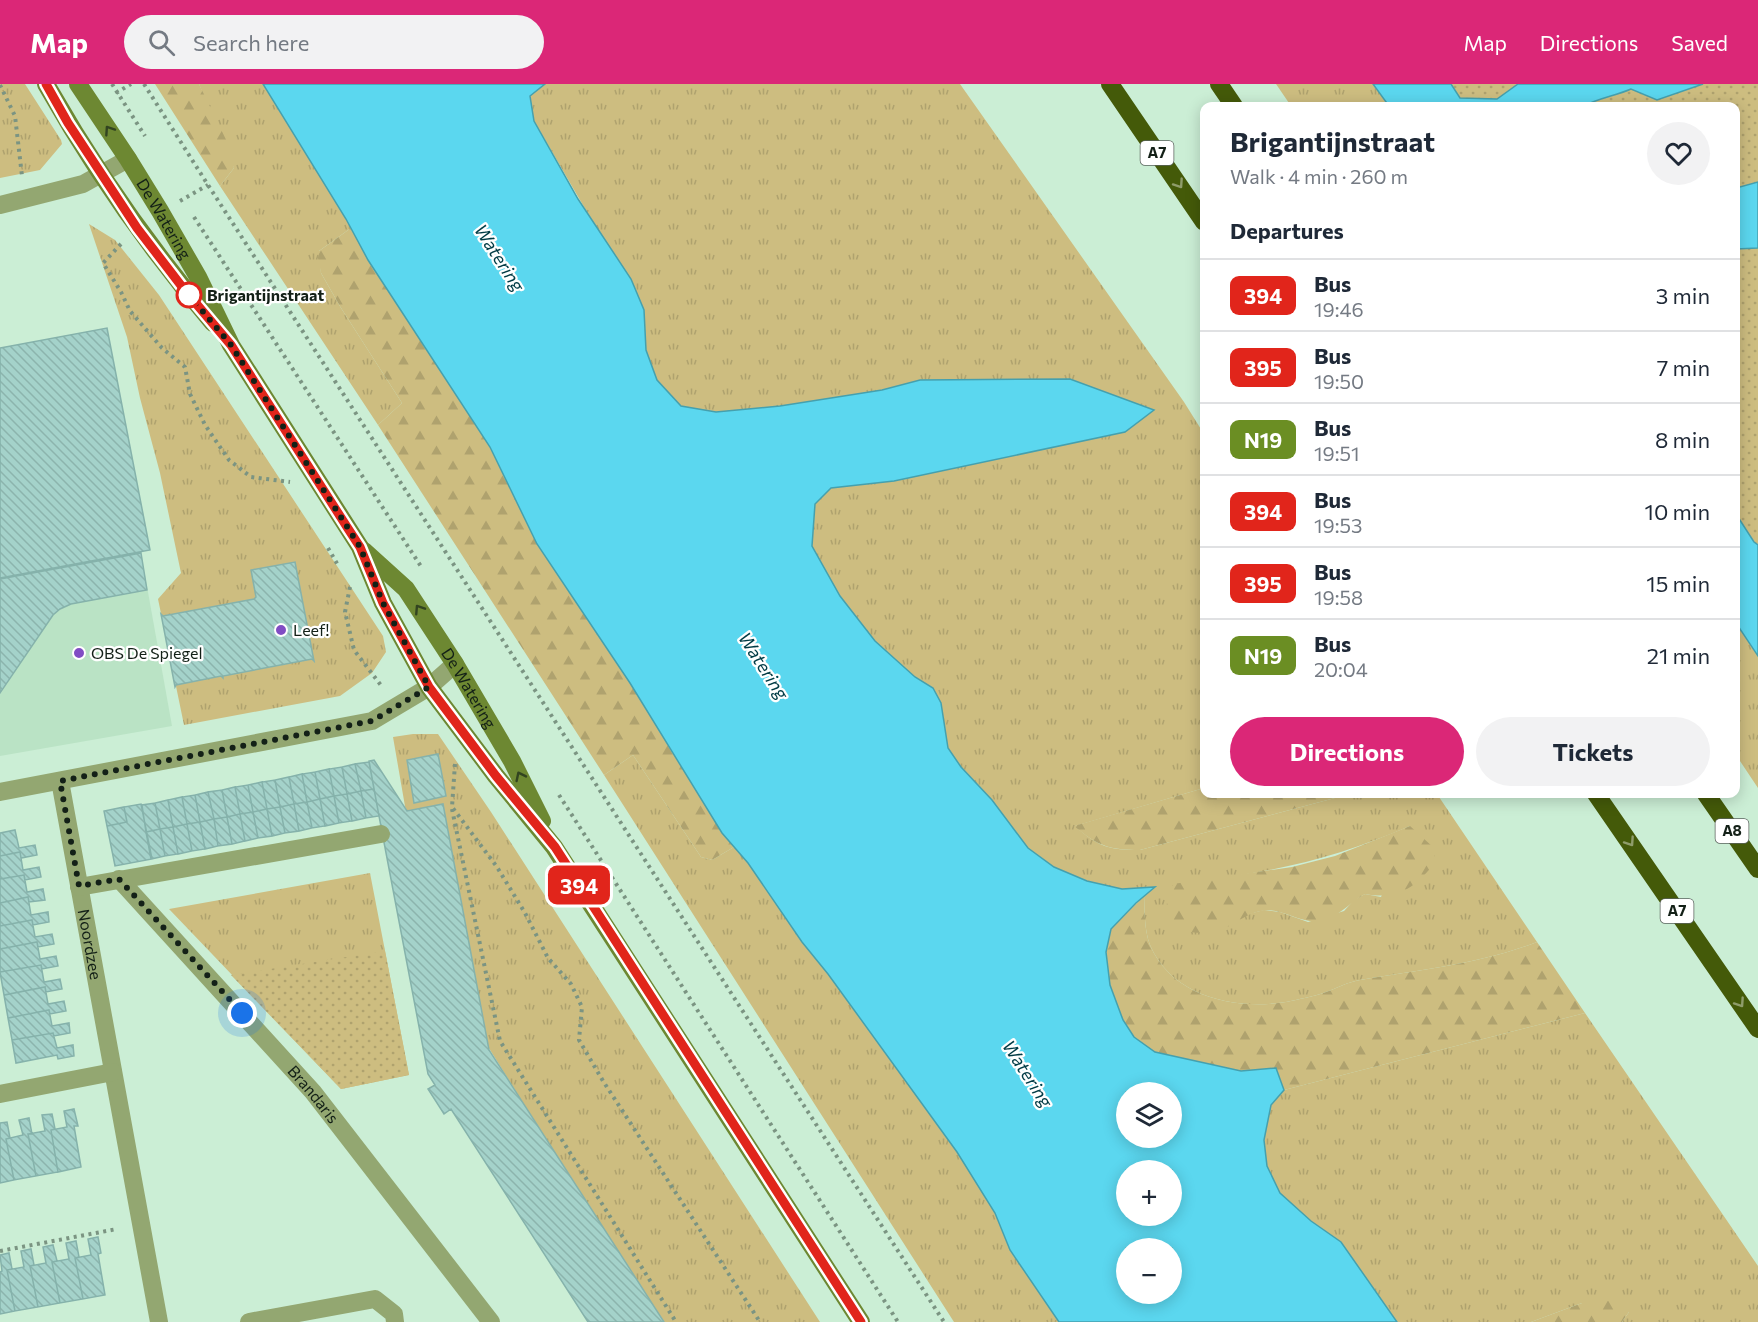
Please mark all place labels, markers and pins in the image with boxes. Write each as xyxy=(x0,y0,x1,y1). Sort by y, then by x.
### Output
marker: Brigantijnstraat xyxy=(176,282,202,308)
place label: Brigantijnstraat xyxy=(207,285,324,304)
place label: Leef! xyxy=(293,620,329,639)
marker: Leef! xyxy=(274,623,288,637)
place label: OBS De Spiegel xyxy=(91,643,203,662)
marker: OBS De Spiegel xyxy=(72,646,86,660)

